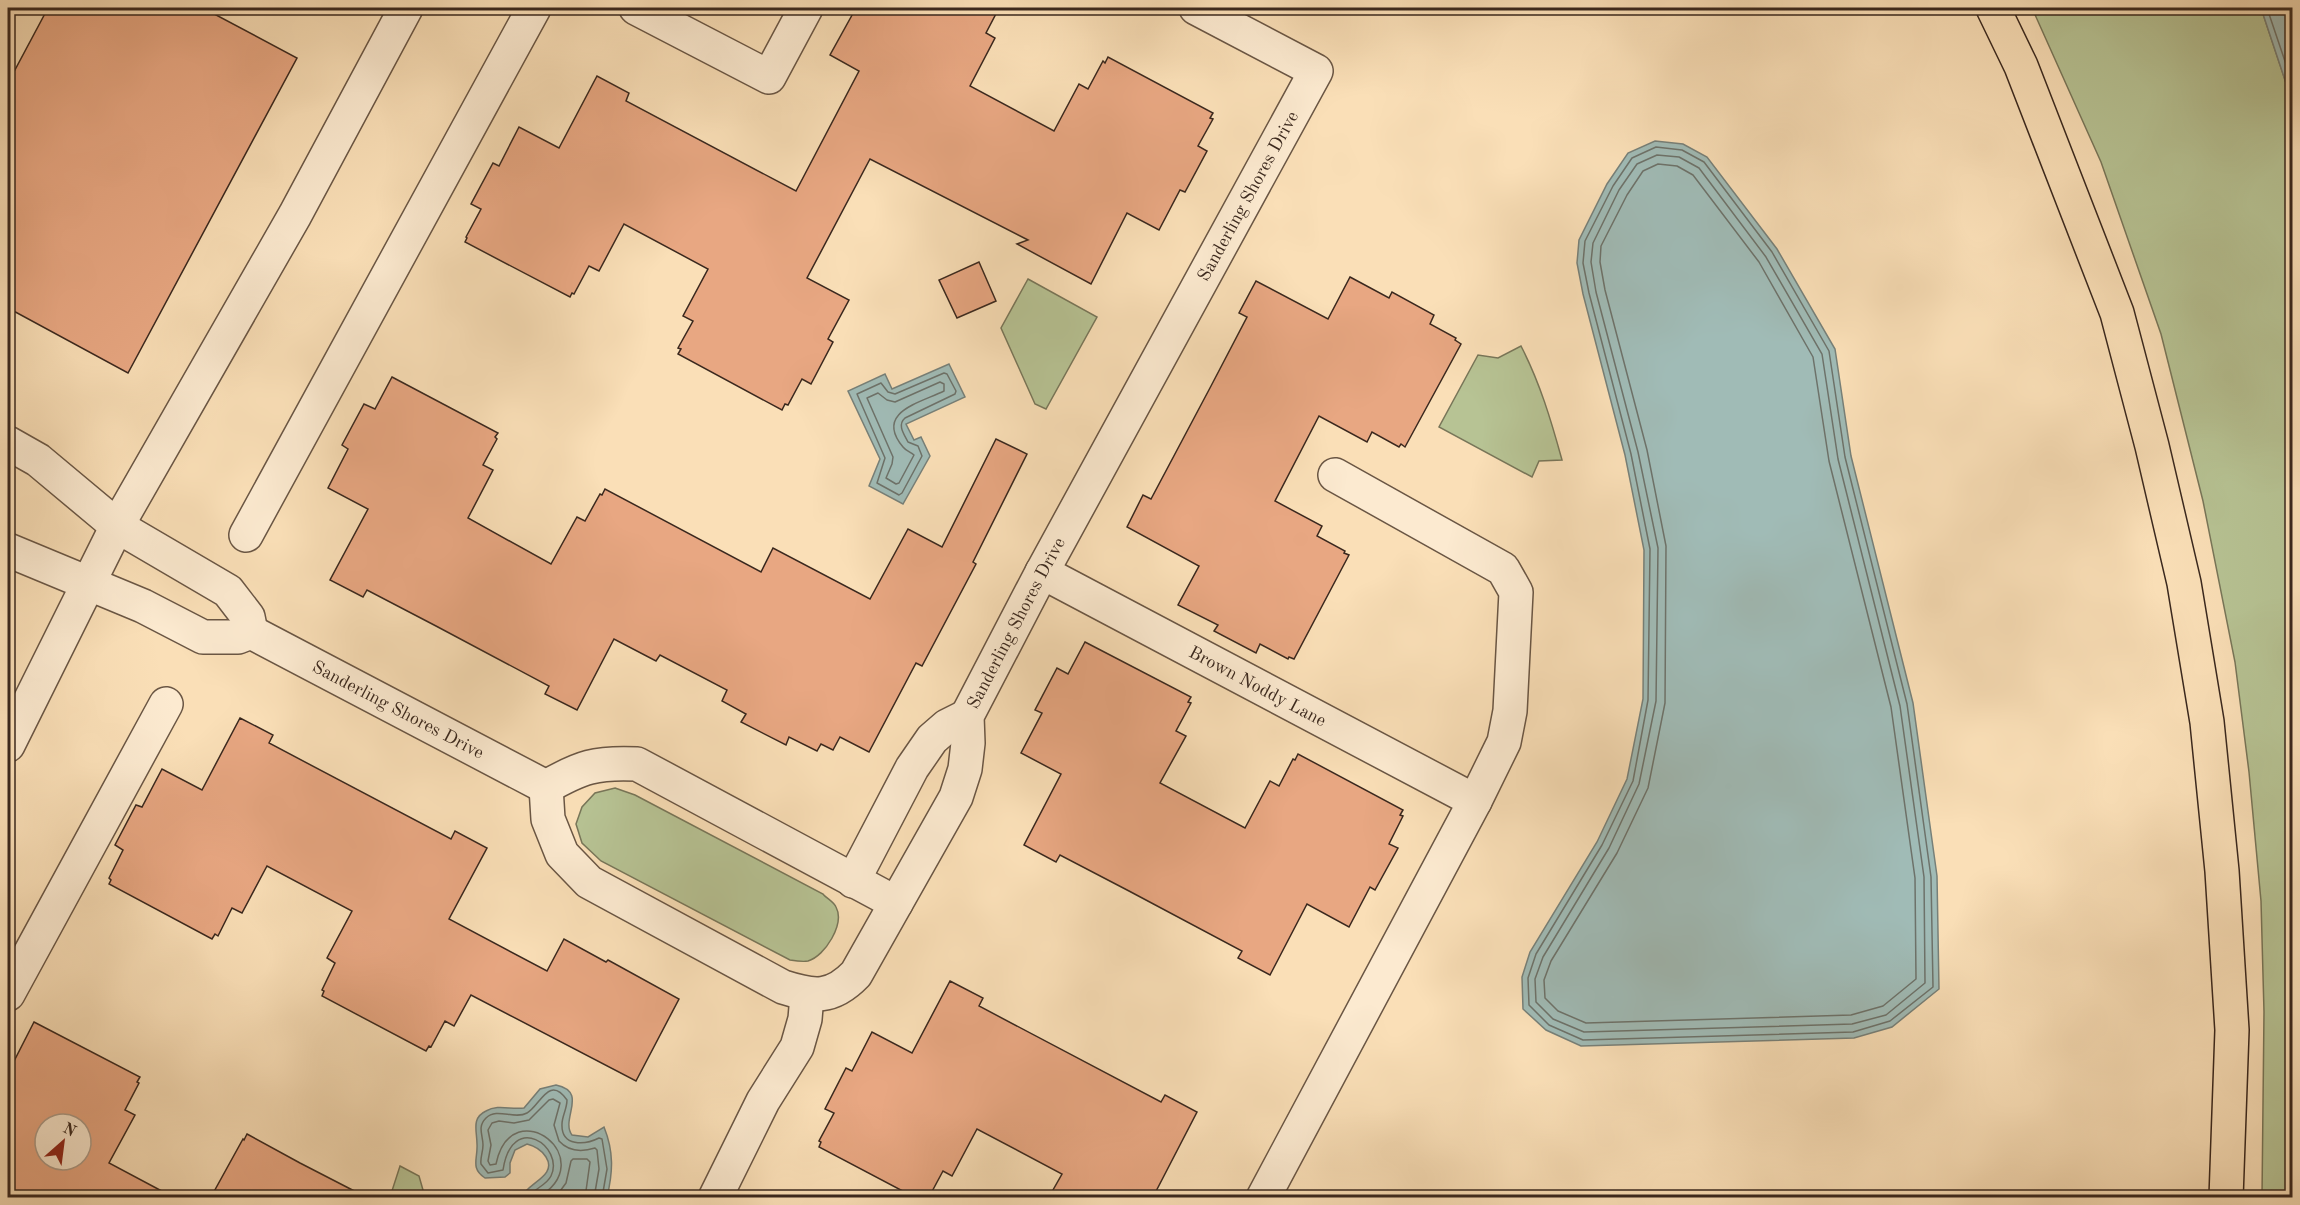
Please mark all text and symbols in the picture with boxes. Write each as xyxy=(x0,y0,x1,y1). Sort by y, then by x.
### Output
street label: Sanderling Shores Drive xyxy=(1195,108,1302,284)
street label: Sanderling Shores Drive xyxy=(964,535,1069,712)
street label: Brown Noddy Lane xyxy=(1186,643,1329,731)
street label: Sanderling Shores Drive xyxy=(309,658,486,763)
north arrow xyxy=(33,1112,93,1172)
text: N xyxy=(60,1121,79,1141)

